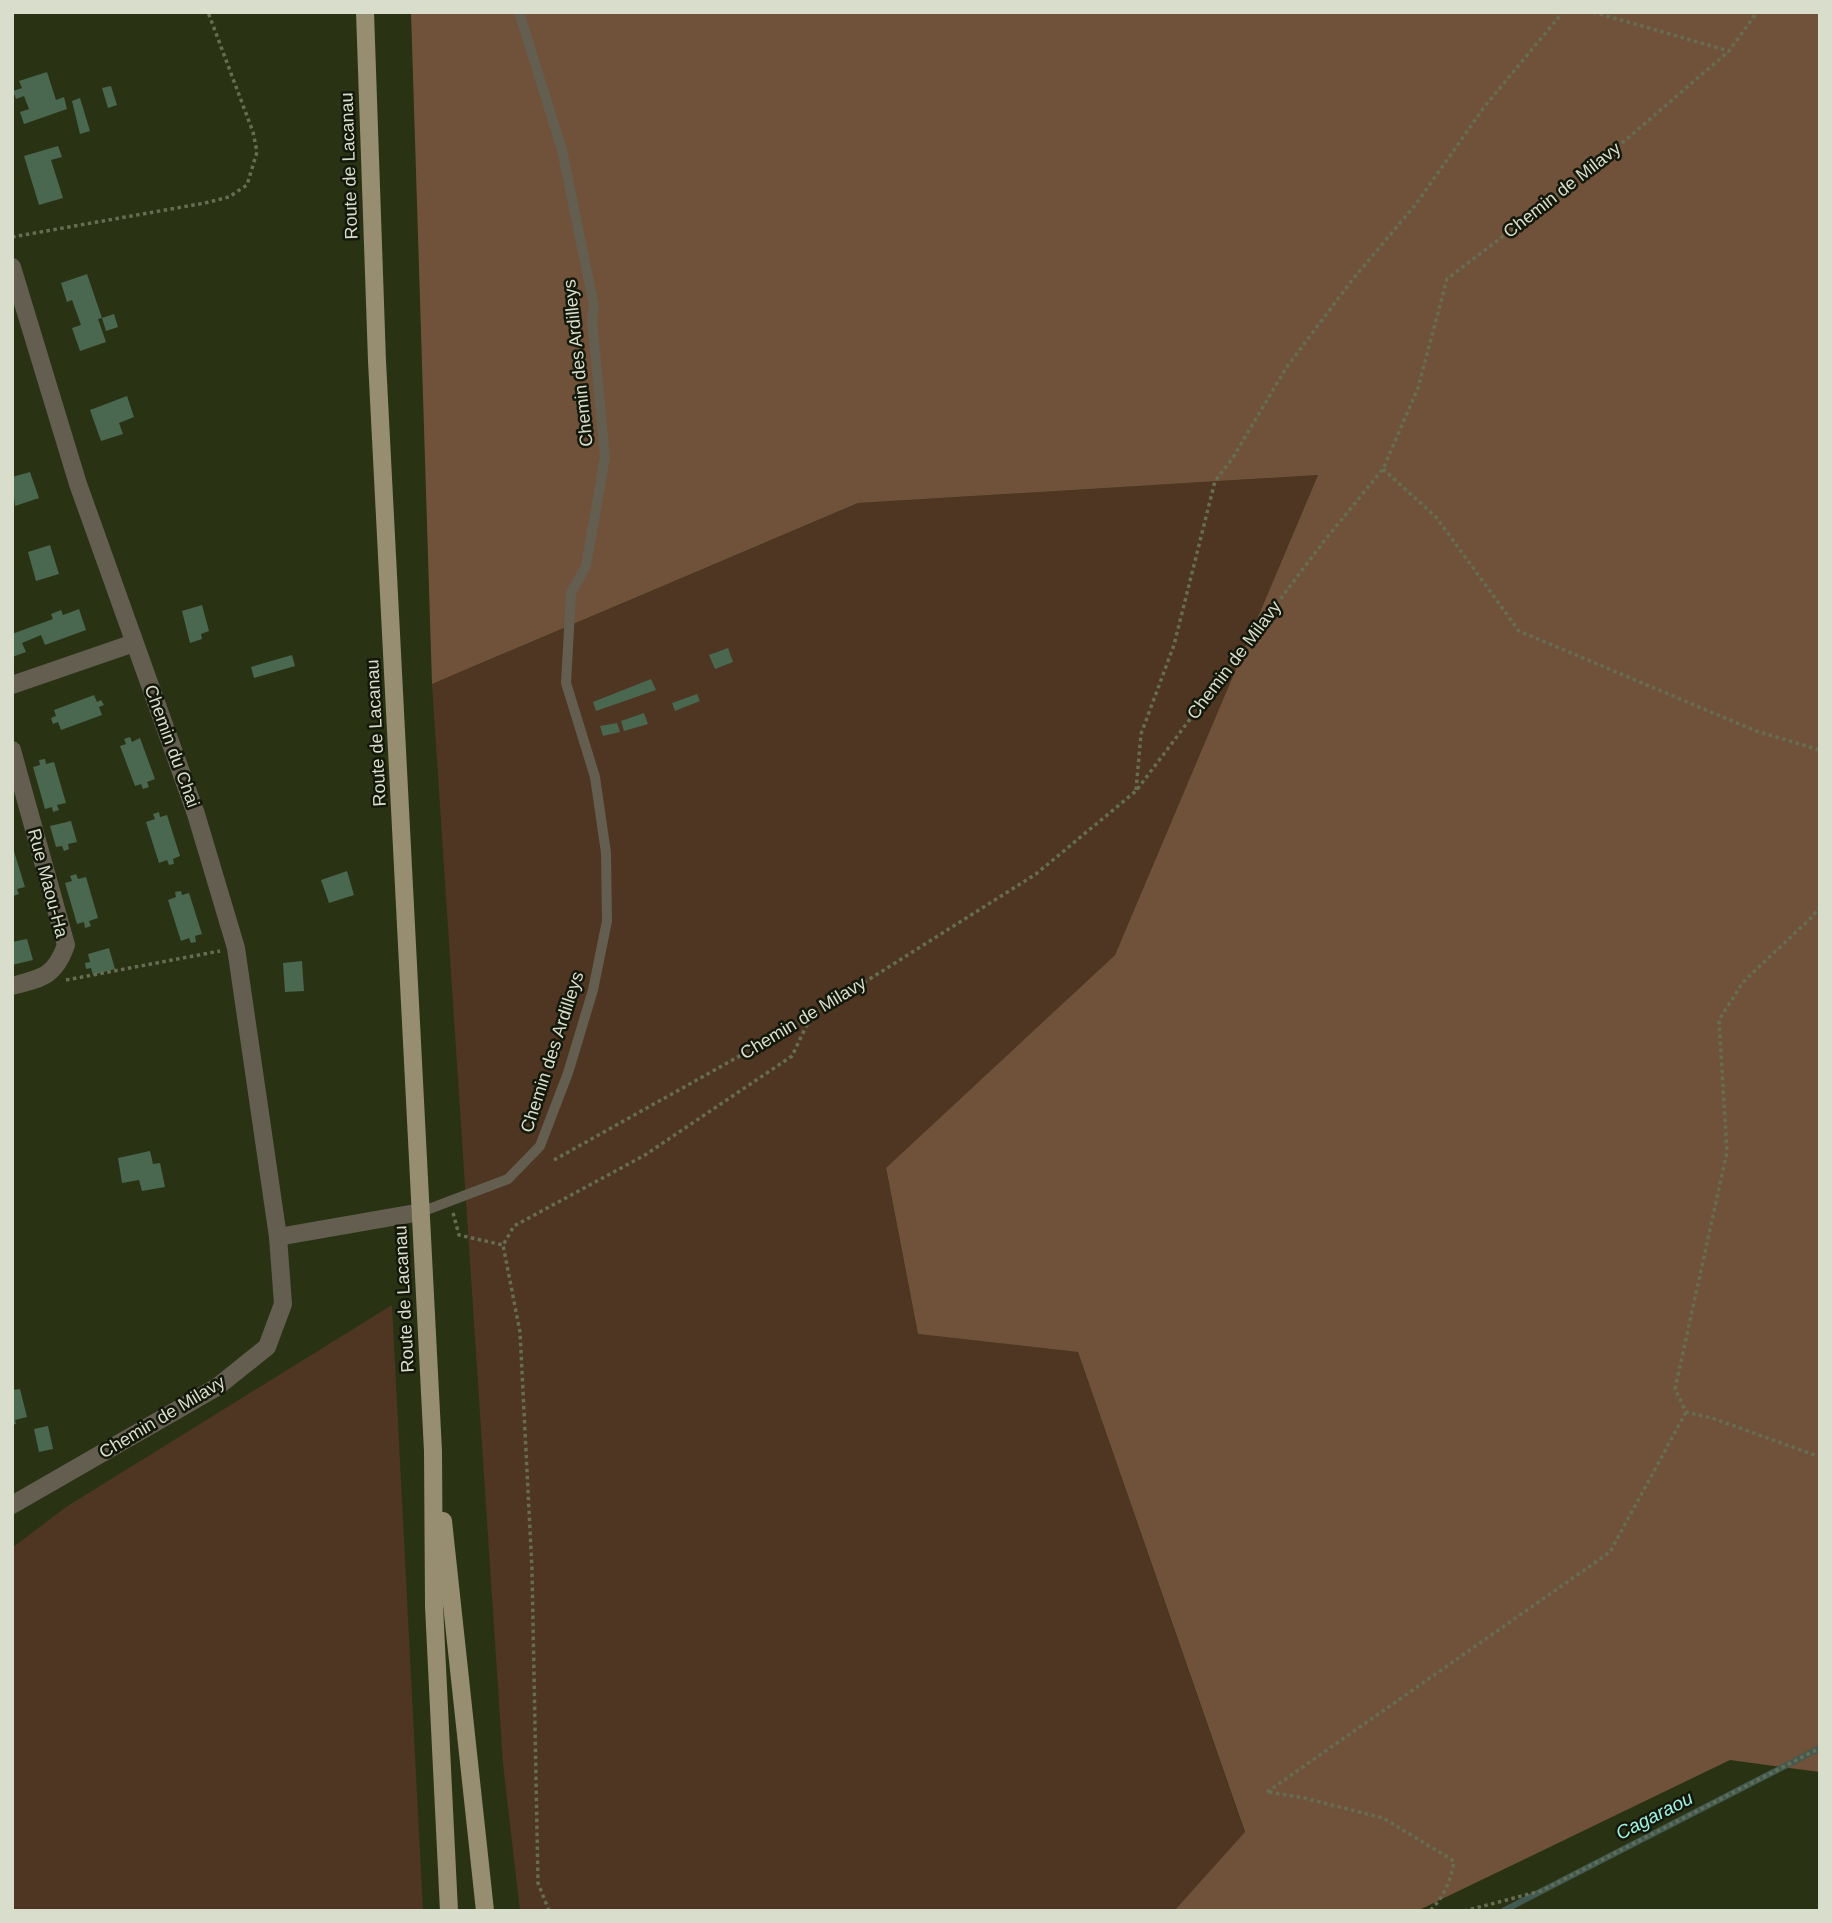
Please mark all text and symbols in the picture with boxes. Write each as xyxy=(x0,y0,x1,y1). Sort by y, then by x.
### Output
street label: Route de Lacanau xyxy=(336,92,362,240)
street label: Chemin de Milavy xyxy=(1499,138,1625,242)
street label: Chemin des Ardilleys xyxy=(559,278,597,448)
street label: Chemin de Milavy xyxy=(1183,597,1285,723)
street label: Route de Lacanau xyxy=(362,659,390,807)
street label: Chemin du Chai xyxy=(141,682,203,810)
street label: Rue Maou-Ha xyxy=(24,826,72,941)
street label: Chemin des Ardilleys xyxy=(517,969,587,1135)
street label: Chemin de Milavy xyxy=(737,973,869,1063)
street label: Route de Lacanau xyxy=(390,1225,418,1373)
street label: Chemin de Milavy xyxy=(96,1372,228,1462)
water label: Cagaraou xyxy=(1612,1787,1697,1844)

